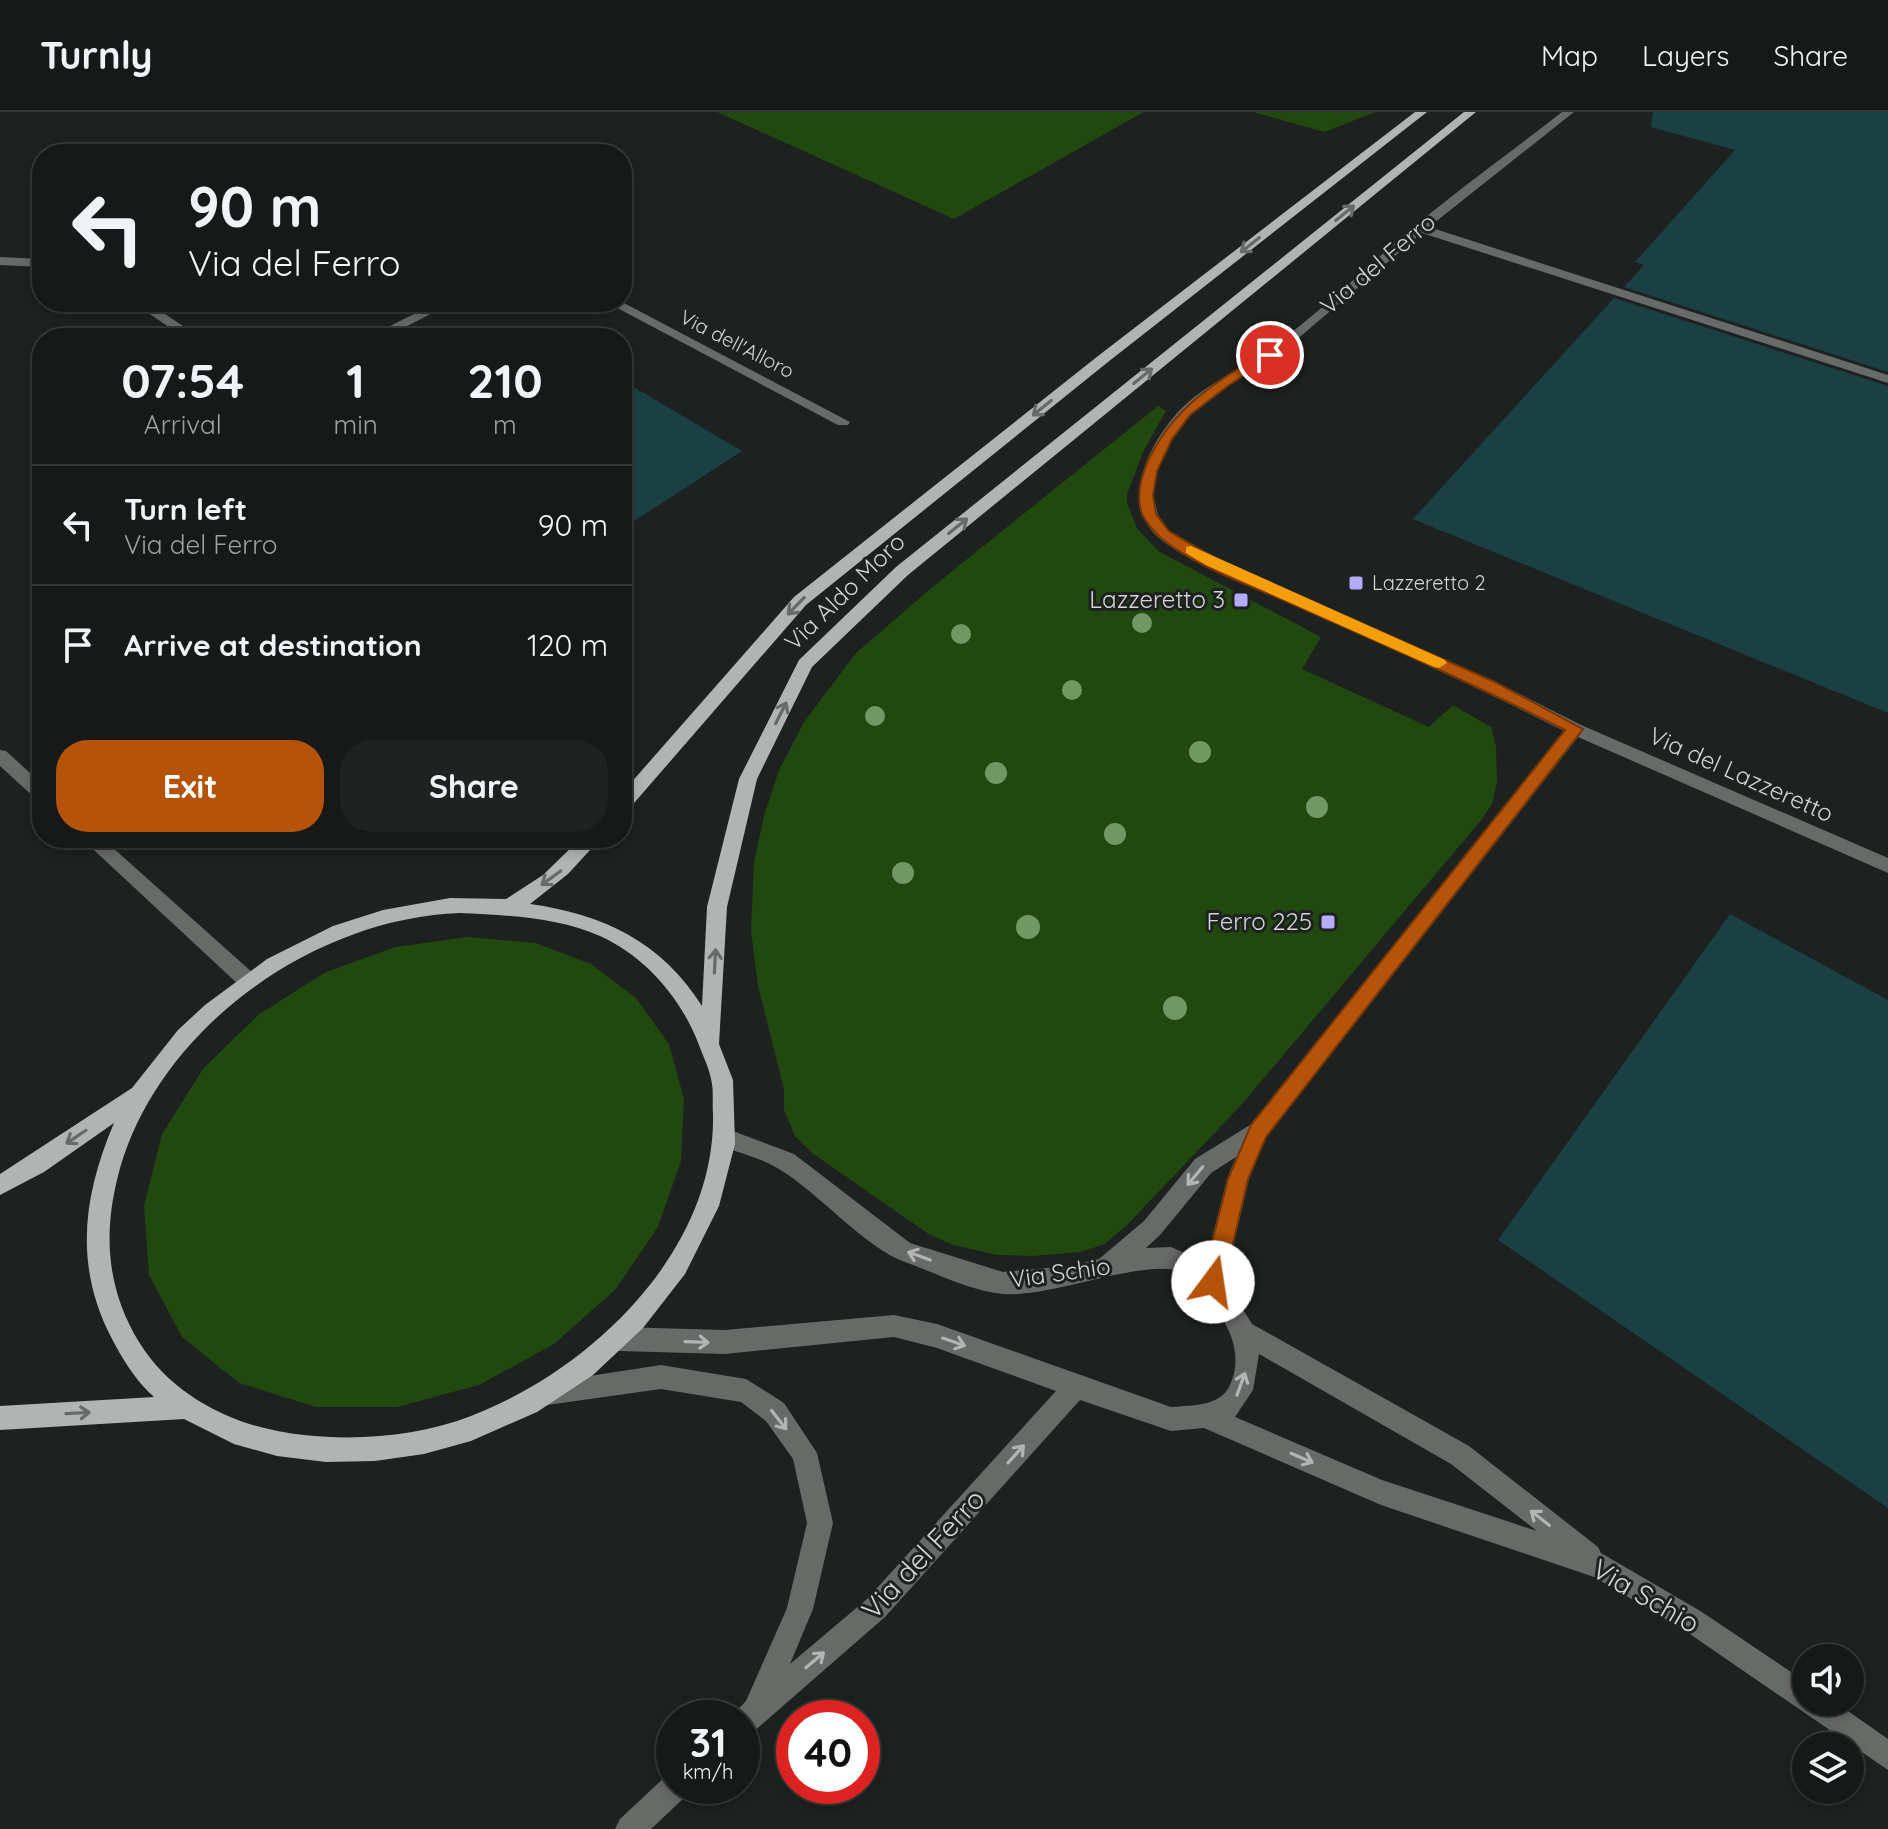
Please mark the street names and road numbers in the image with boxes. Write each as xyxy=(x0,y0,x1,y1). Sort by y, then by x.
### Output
street label: Via del Ferro xyxy=(1313,206,1441,320)
street label: Via dell'Alloro xyxy=(676,304,799,383)
street label: Via Aldo Moro xyxy=(778,526,911,656)
street label: Via del Lazzeretto xyxy=(1644,720,1838,828)
street label: Via Schio xyxy=(1008,1250,1112,1294)
street label: Via del Ferro xyxy=(854,1481,992,1626)
street label: Via Schio xyxy=(1586,1551,1706,1640)

